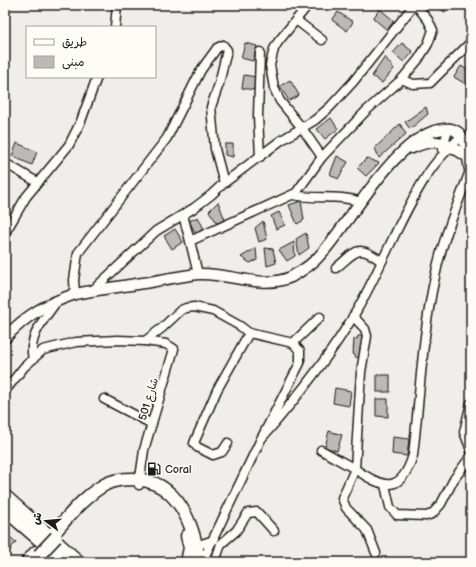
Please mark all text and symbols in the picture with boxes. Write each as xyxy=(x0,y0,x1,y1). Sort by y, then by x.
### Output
legend xyxy=(26,26,156,78)
text: طريق xyxy=(62,35,87,50)
text: مبنى xyxy=(62,55,85,70)
street label: شارع 501 xyxy=(136,376,163,423)
fuel station icon: Coral xyxy=(146,461,162,477)
place label: Coral xyxy=(165,463,192,476)
north arrow xyxy=(26,501,66,541)
text: ش xyxy=(29,511,45,526)

